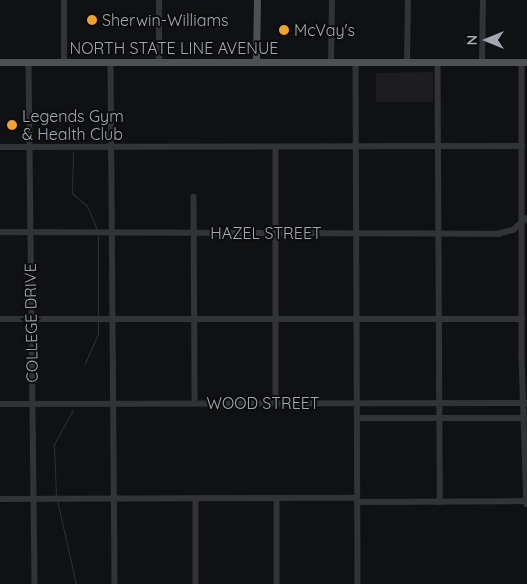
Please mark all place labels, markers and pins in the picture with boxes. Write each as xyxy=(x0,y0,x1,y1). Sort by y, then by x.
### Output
place label: Sherwin-Williams xyxy=(102,10,228,30)
marker: Sherwin-Williams xyxy=(86,14,98,26)
place label: McVay's xyxy=(294,20,355,40)
marker: McVay's xyxy=(278,24,290,36)
place label: Legends Gym & Health Club xyxy=(22,106,124,144)
marker: Legends Gym & Health Club xyxy=(6,119,18,131)

